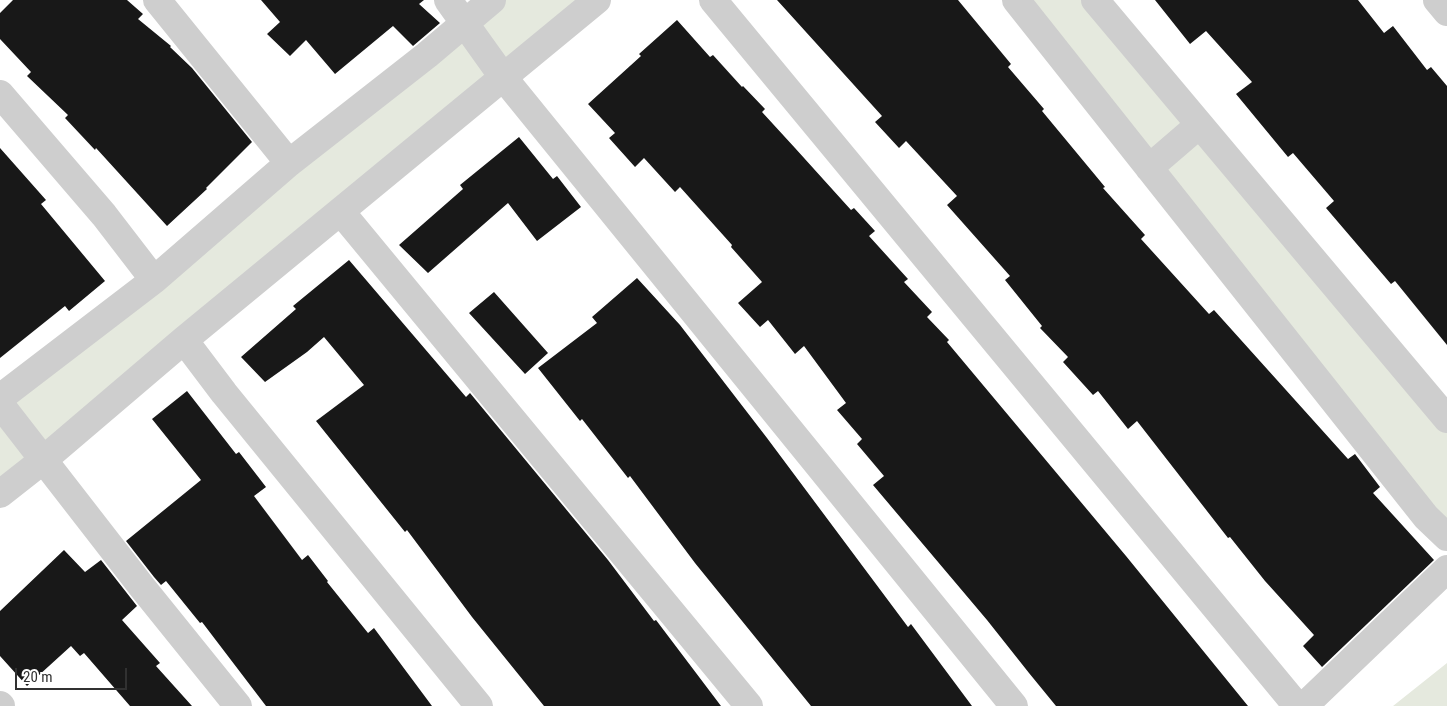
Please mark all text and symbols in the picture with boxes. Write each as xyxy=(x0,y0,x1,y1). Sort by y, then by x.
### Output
scale bar xyxy=(18,658,130,690)
text: 20 m xyxy=(23,668,53,686)

